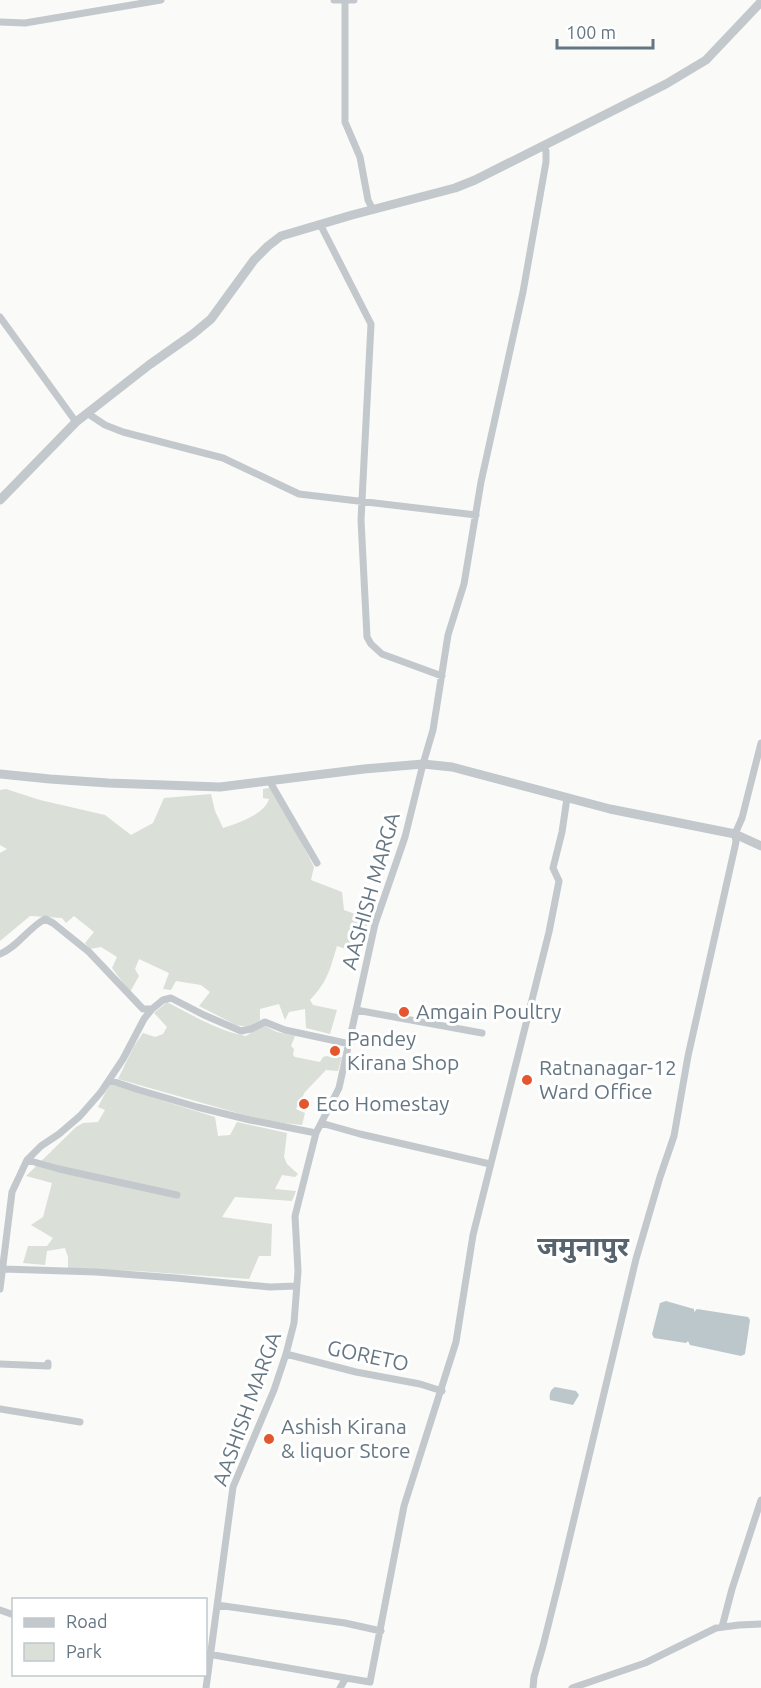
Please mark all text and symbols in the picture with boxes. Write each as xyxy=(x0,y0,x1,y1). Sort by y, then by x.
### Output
scale bar xyxy=(557,12,653,50)
text: 100 m xyxy=(566,22,616,42)
street label: AASHISH MARGA xyxy=(336,809,404,972)
place label: Amgain Poultry xyxy=(416,999,561,1023)
marker: Amgain Poultry xyxy=(397,1005,411,1019)
place label: Pandey Kirana Shop xyxy=(347,1026,459,1074)
marker: Pandey Kirana Shop xyxy=(328,1044,342,1058)
place label: Ratnanagar-12 Ward Office xyxy=(539,1055,677,1103)
marker: Ratnanagar-12 Ward Office xyxy=(520,1073,534,1087)
place label: Eco Homestay xyxy=(316,1091,449,1115)
marker: Eco Homestay xyxy=(297,1097,311,1111)
district label: जमुनापुर xyxy=(537,1231,630,1263)
street label: AASHISH MARGA xyxy=(207,1328,285,1489)
street label: GORETO xyxy=(325,1335,411,1375)
place label: Ashish Kirana & liquor Store xyxy=(281,1414,411,1462)
marker: Ashish Kirana & liquor Store xyxy=(262,1432,276,1446)
legend xyxy=(12,1598,207,1676)
text: Road xyxy=(66,1611,108,1631)
text: Park xyxy=(66,1641,102,1661)

